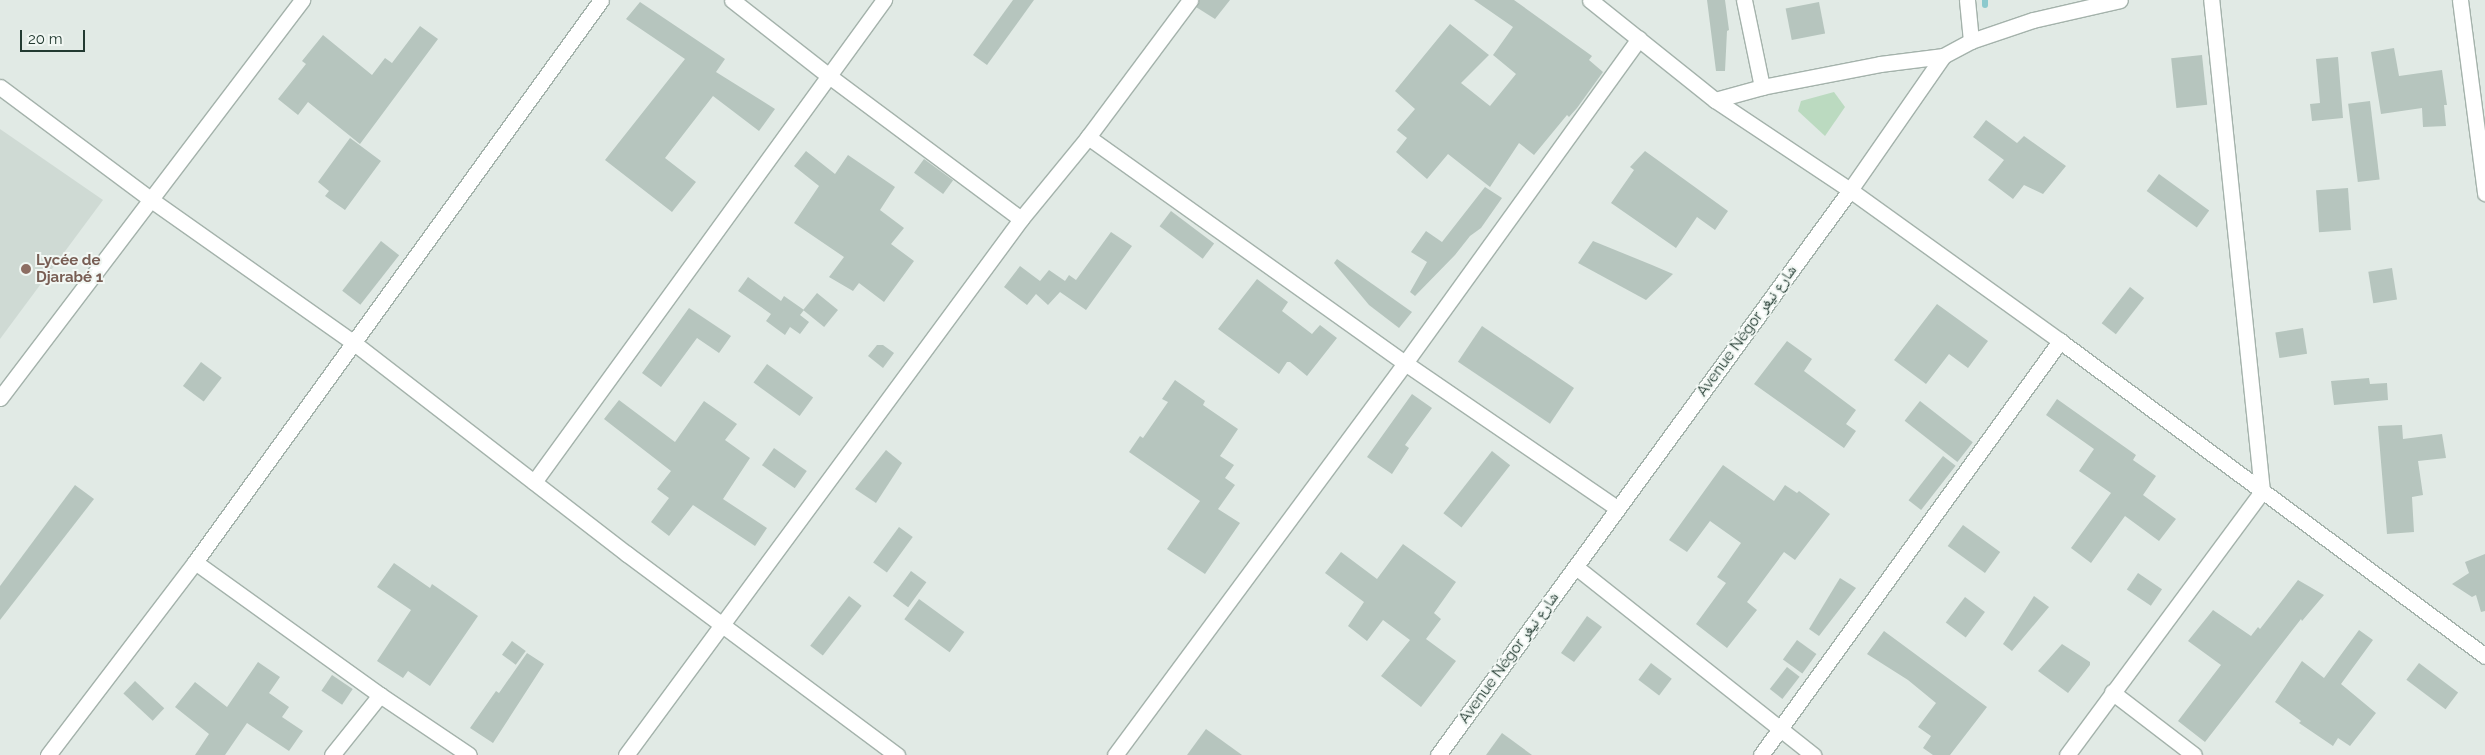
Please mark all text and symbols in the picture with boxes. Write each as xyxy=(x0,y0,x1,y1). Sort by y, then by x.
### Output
scale bar xyxy=(22,20,88,52)
text: 20 m xyxy=(28,30,63,48)
place label: Lycée de Djarabé 1 xyxy=(36,251,103,286)
street label: Avenue Négor شارع نيغر xyxy=(1693,262,1801,400)
marker: Lycée de Djarabé 1 xyxy=(20,263,32,275)
street label: Avenue Négor شارع نيغر xyxy=(1455,589,1563,727)

